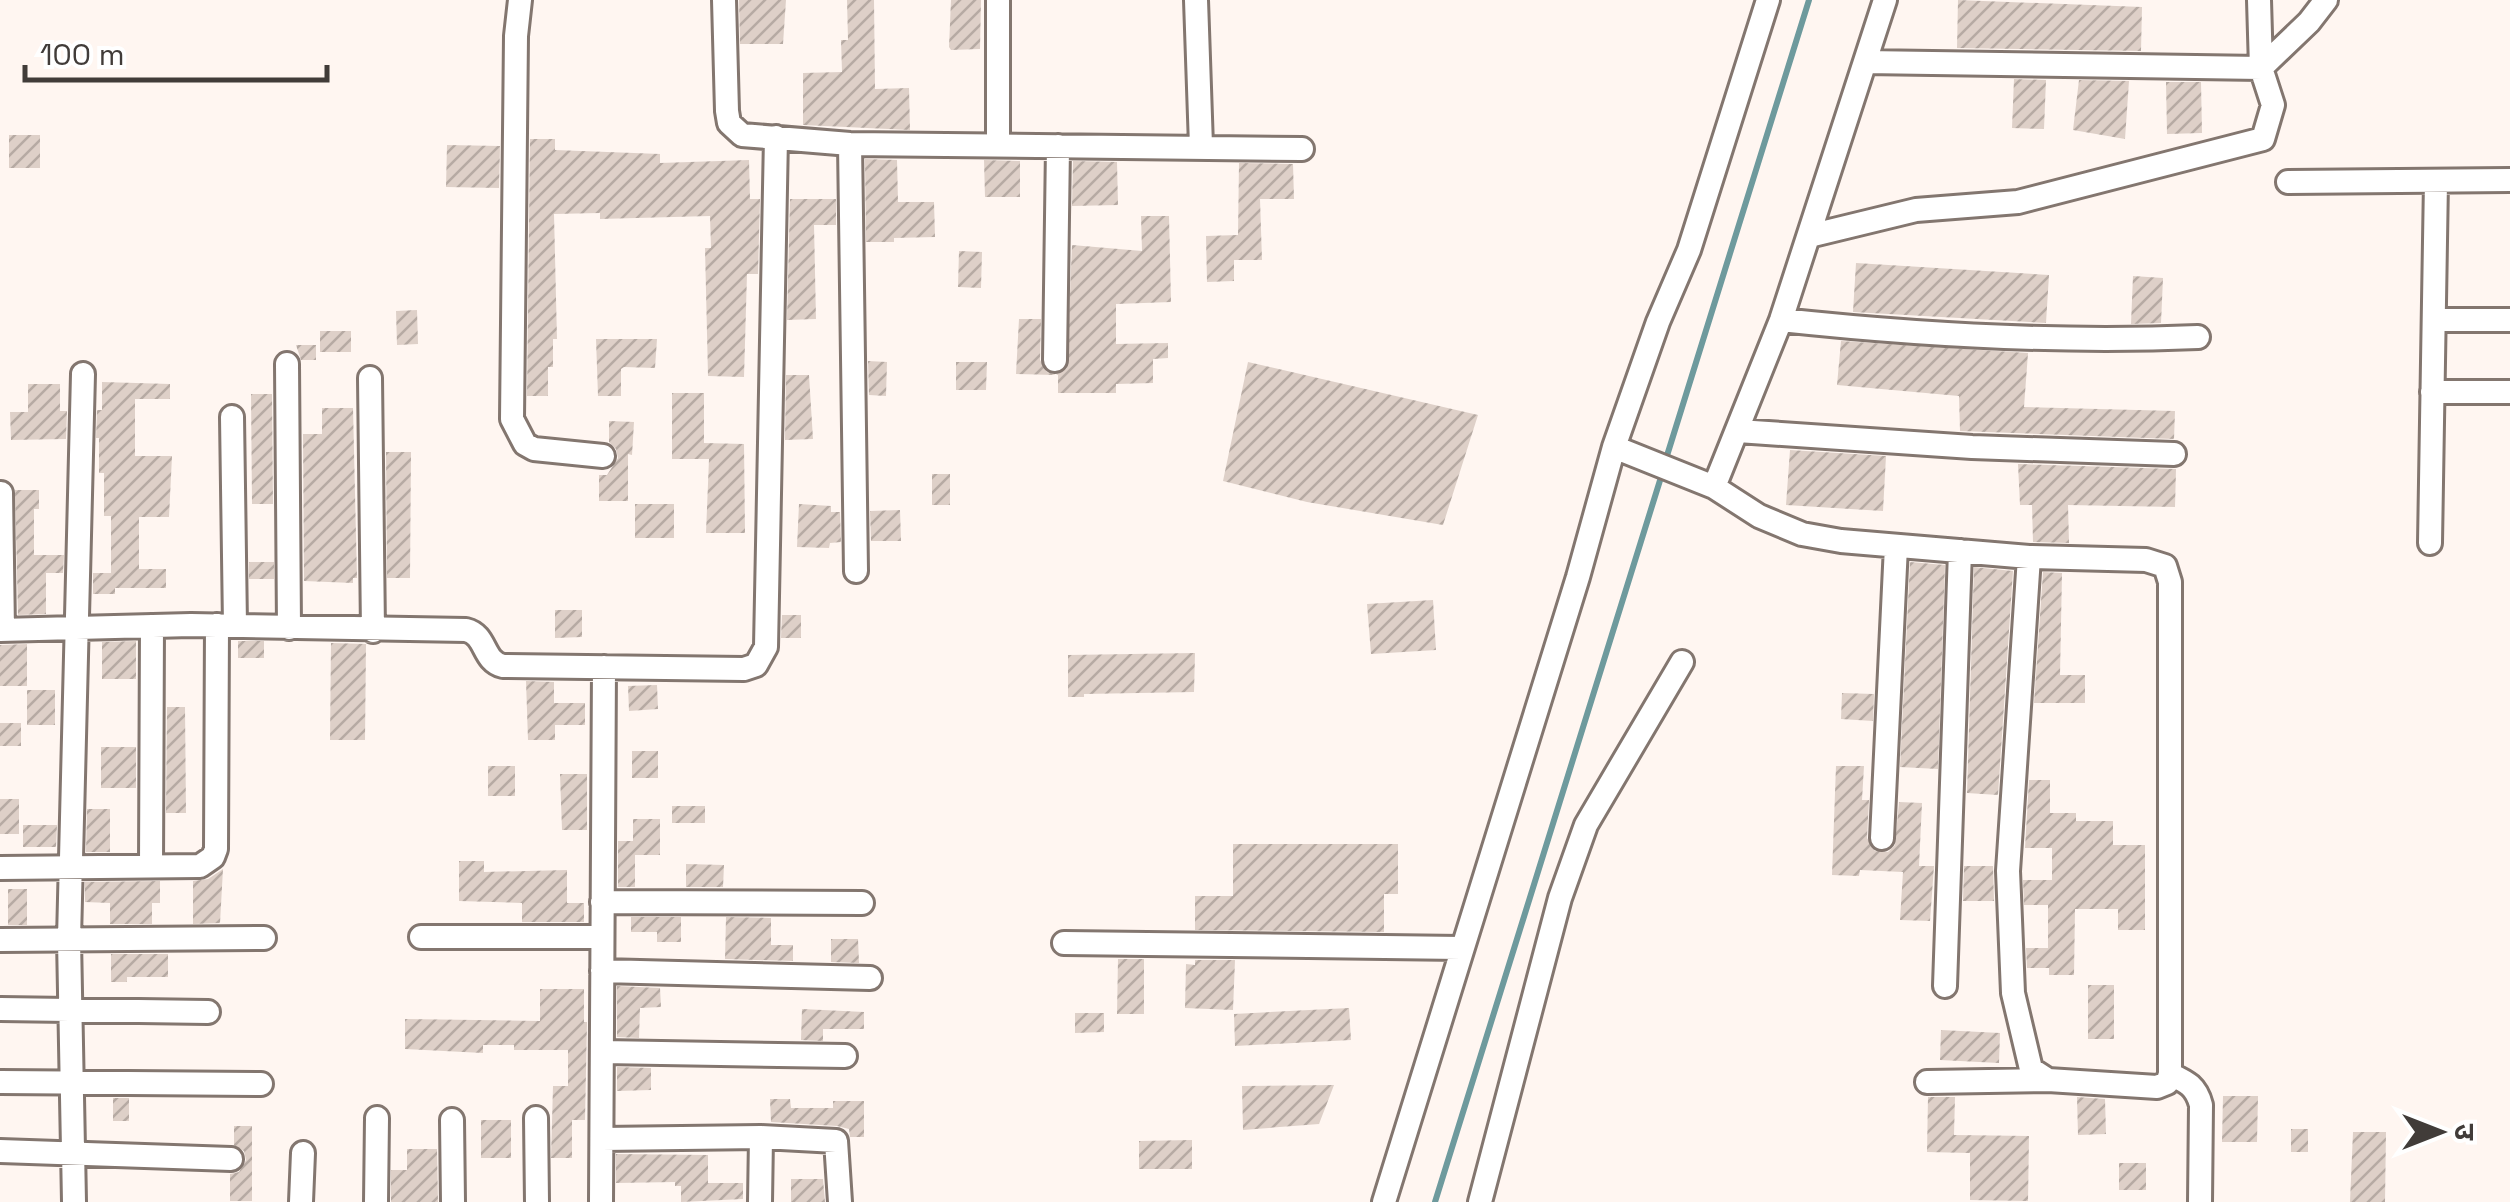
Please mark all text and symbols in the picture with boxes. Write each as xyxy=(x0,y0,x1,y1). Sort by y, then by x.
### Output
scale bar xyxy=(25,20,328,82)
text: 100 m xyxy=(40,35,125,74)
north arrow xyxy=(2390,1082,2490,1182)
text: उ xyxy=(2447,1124,2483,1141)

